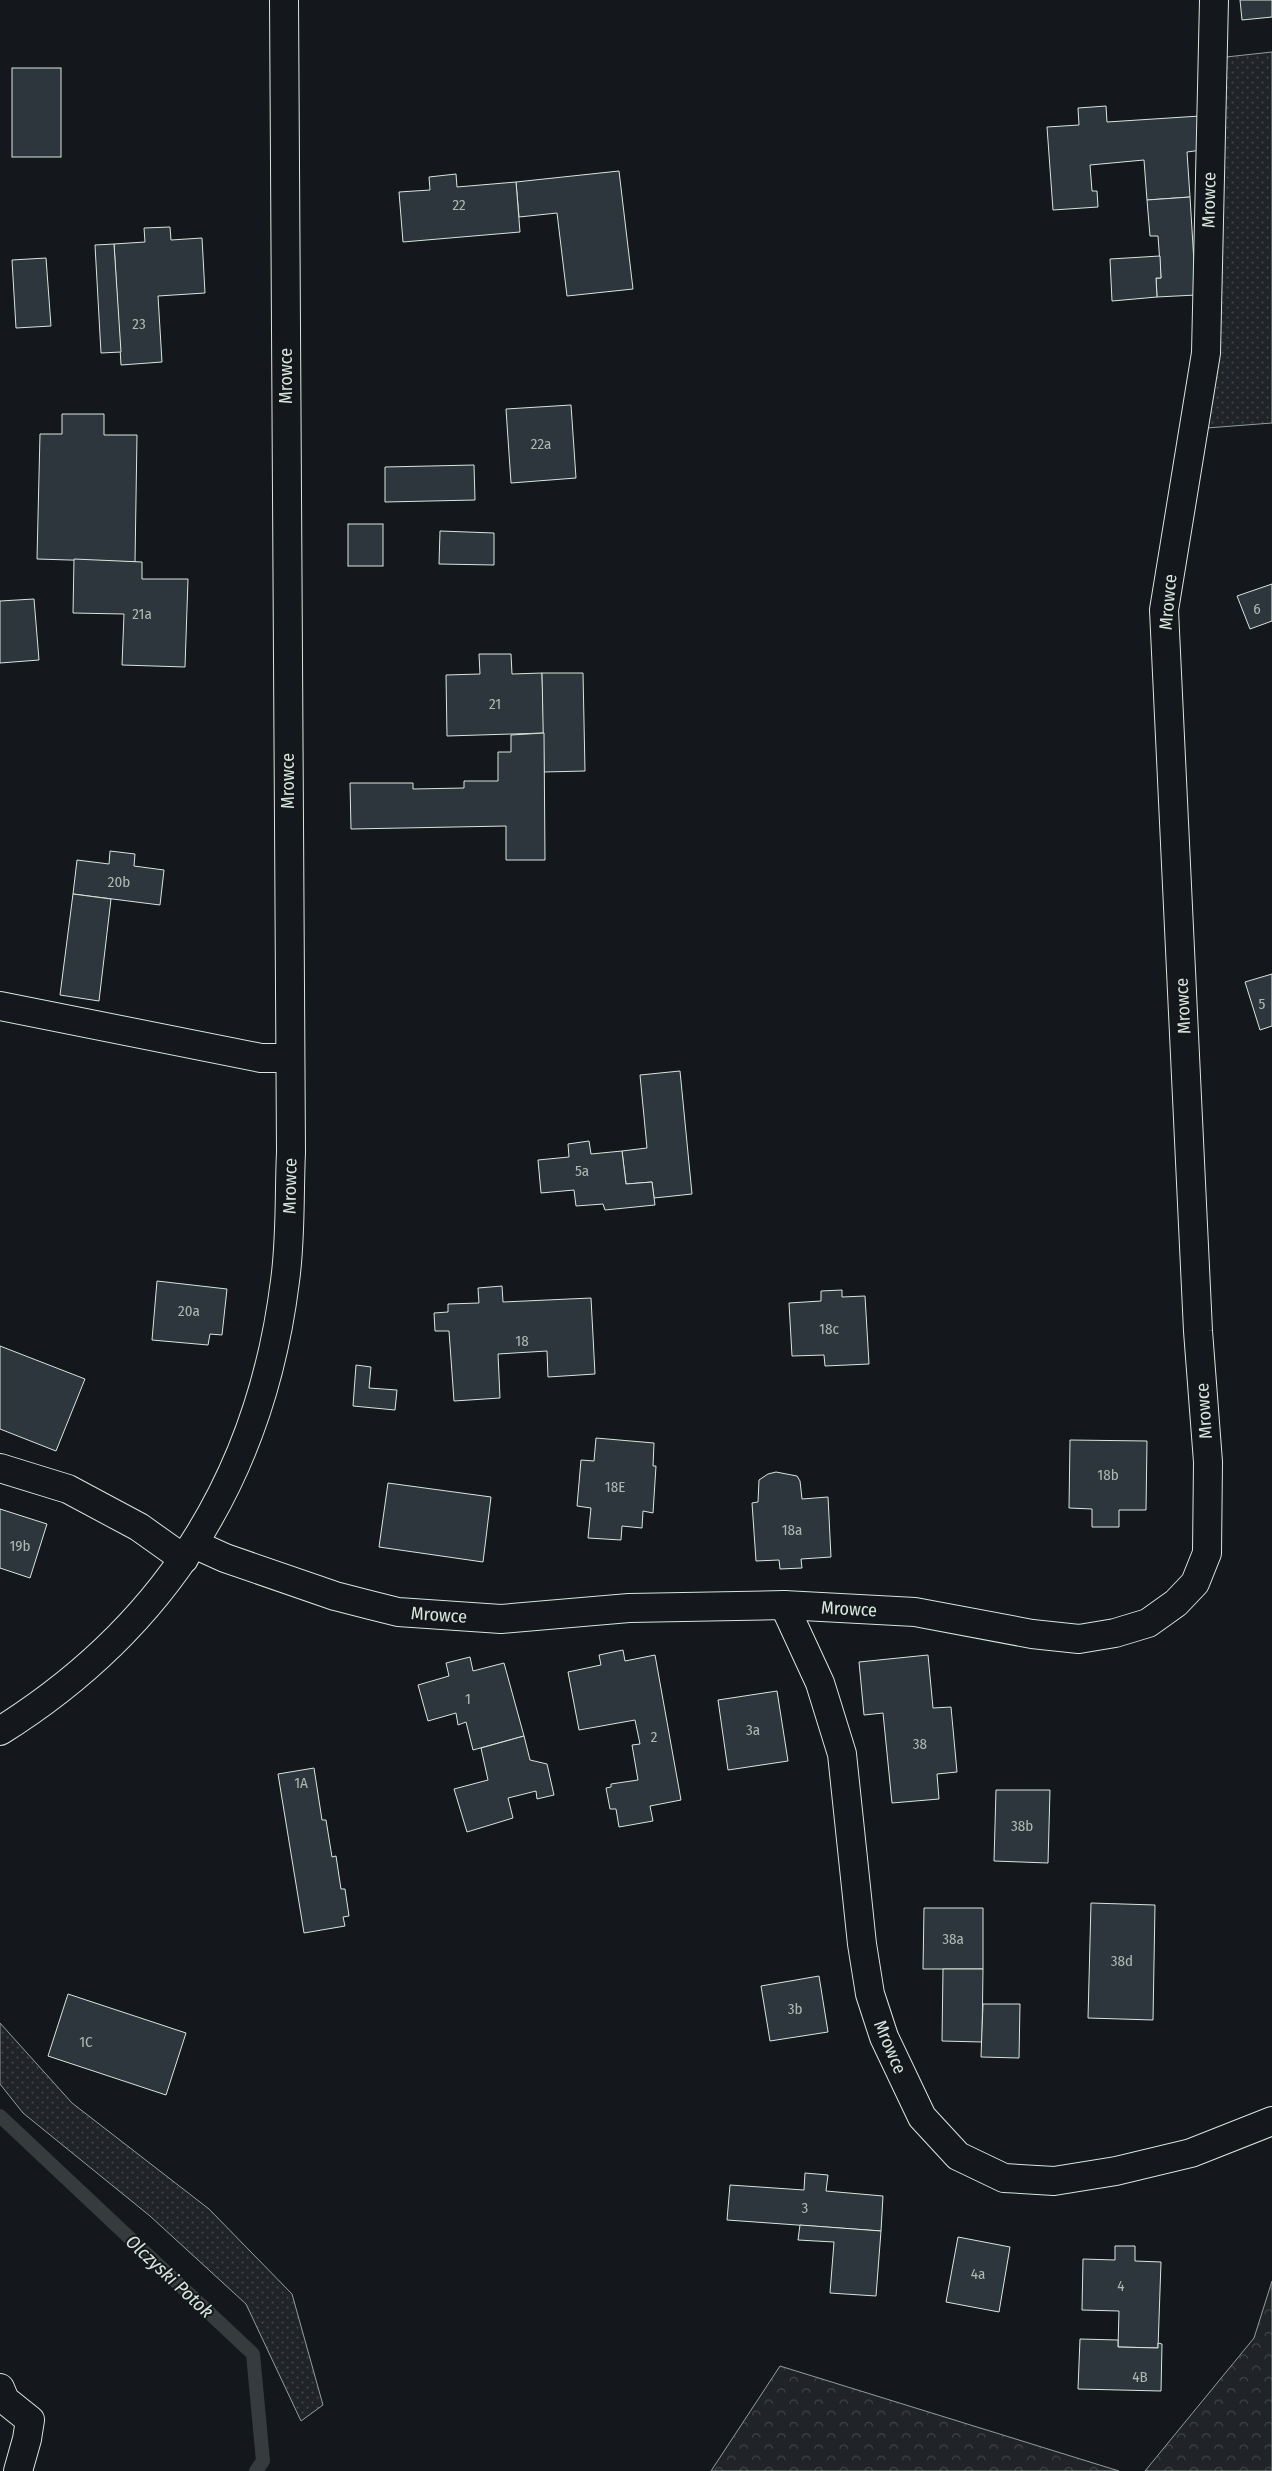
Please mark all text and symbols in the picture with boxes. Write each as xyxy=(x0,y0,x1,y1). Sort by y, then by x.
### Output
street label: Mrowce xyxy=(1198,172,1220,228)
house number: 22 xyxy=(452,196,466,214)
house number: 23 xyxy=(132,315,146,333)
street label: Mrowce xyxy=(275,348,297,404)
house number: 22a xyxy=(531,435,551,453)
street label: Mrowce xyxy=(1155,573,1181,631)
house number: 6 xyxy=(1253,600,1261,618)
house number: 21a xyxy=(132,605,152,623)
house number: 21 xyxy=(489,695,501,713)
street label: Mrowce xyxy=(277,753,299,809)
house number: 20b xyxy=(108,873,130,891)
street label: Mrowce xyxy=(1171,977,1195,1035)
house number: 5 xyxy=(1259,995,1266,1013)
street label: Mrowce xyxy=(279,1158,301,1214)
house number: 5a xyxy=(575,1162,589,1180)
house number: 20a xyxy=(178,1302,200,1320)
house number: 18c xyxy=(819,1320,839,1338)
house number: 18 xyxy=(515,1332,529,1350)
street label: Mrowce xyxy=(1191,1382,1217,1440)
house number: 18b xyxy=(1097,1466,1119,1484)
house number: 18E xyxy=(605,1478,625,1496)
house number: 18a xyxy=(782,1521,802,1539)
house number: 19b xyxy=(9,1537,31,1555)
street label: Mrowce xyxy=(820,1597,878,1621)
street label: Mrowce xyxy=(410,1602,468,1628)
house number: 1 xyxy=(465,1690,471,1708)
house number: 3a xyxy=(746,1721,760,1739)
house number: 2 xyxy=(651,1728,658,1746)
house number: 38 xyxy=(913,1735,927,1753)
house number: 1A xyxy=(294,1774,308,1792)
house number: 38b xyxy=(1011,1817,1033,1835)
house number: 38a xyxy=(942,1930,964,1948)
house number: 38d xyxy=(1111,1952,1133,1970)
house number: 3b xyxy=(788,2000,802,2018)
street label: Mrowce xyxy=(869,2017,911,2077)
house number: 1C xyxy=(79,2033,93,2051)
house number: 3 xyxy=(802,2199,809,2217)
water label: Olczyski Potok xyxy=(121,2230,218,2323)
house number: 4a xyxy=(971,2265,985,2283)
house number: 4 xyxy=(1117,2277,1125,2295)
house number: 4B xyxy=(1132,2368,1148,2386)

